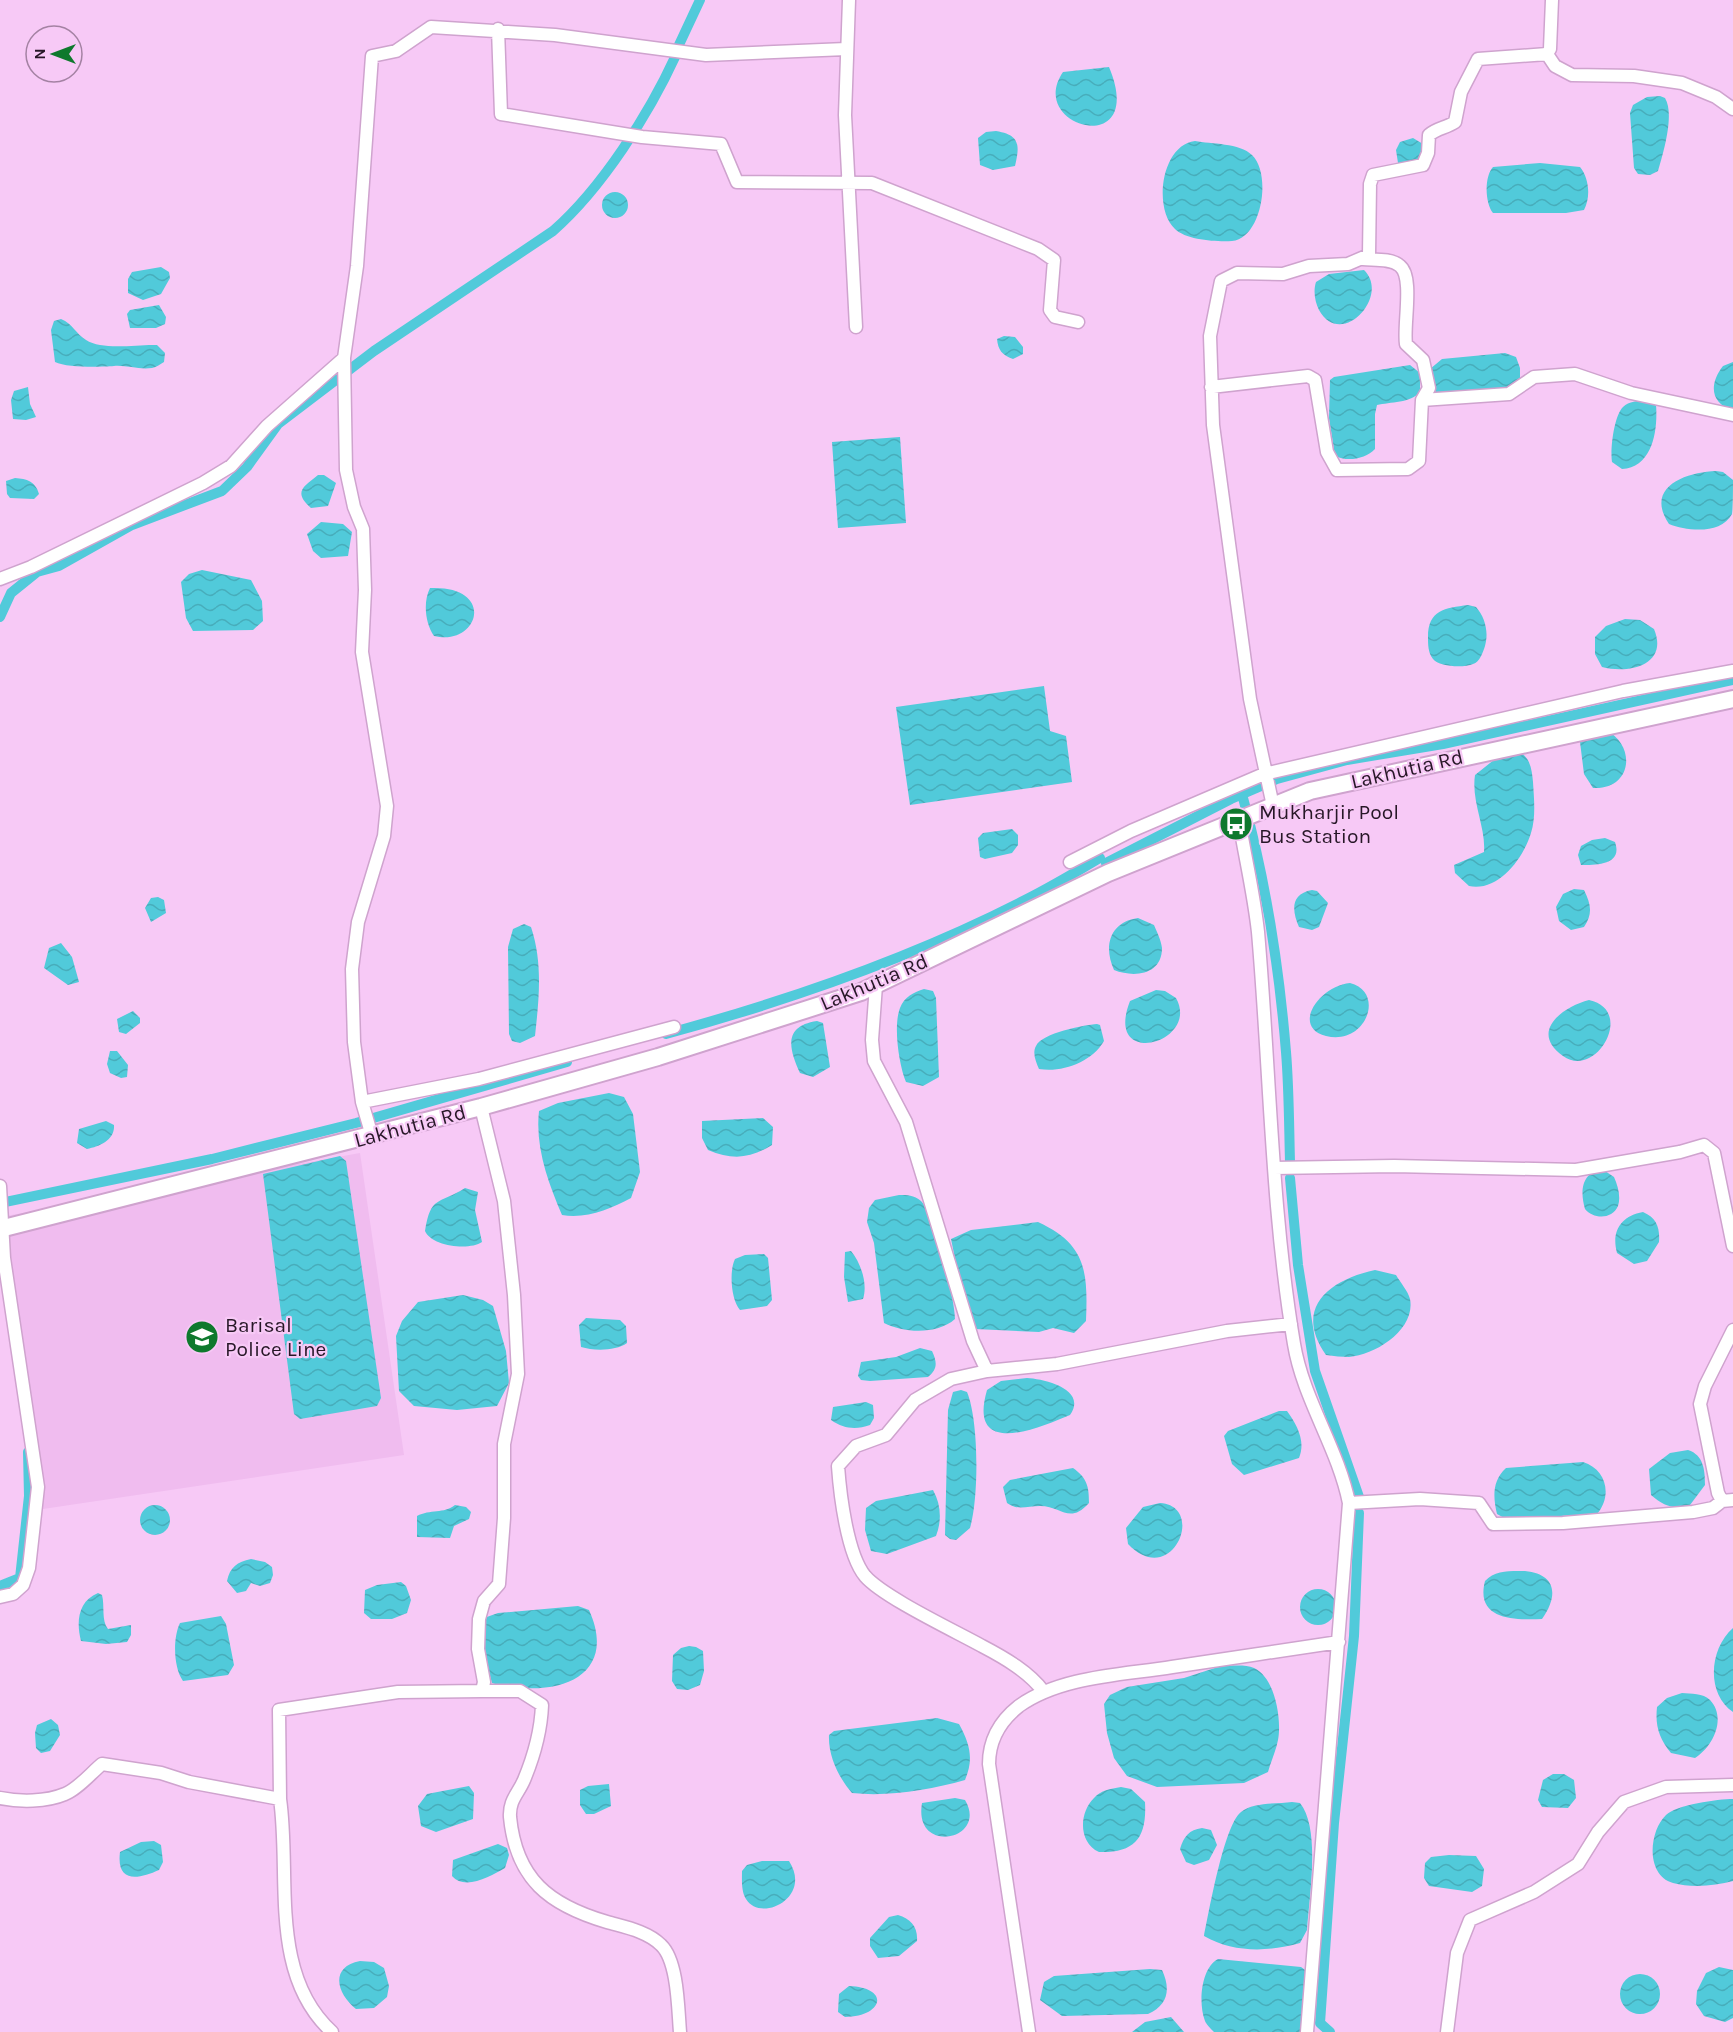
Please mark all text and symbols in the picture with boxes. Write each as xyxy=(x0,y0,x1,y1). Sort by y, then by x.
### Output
north arrow xyxy=(24,24,84,84)
text: N xyxy=(30,48,49,60)
street label: Lakhutia Rd xyxy=(1348,744,1466,794)
place label: Mukharjir Pool Bus Station xyxy=(1259,800,1399,848)
bus stop icon: Mukharjir Pool Bus Station xyxy=(1218,806,1254,842)
street label: Lakhutia Rd xyxy=(817,949,931,1015)
street label: Lakhutia Rd xyxy=(352,1100,468,1152)
place label: Barisal Police Line xyxy=(225,1313,326,1361)
school or university icon: Barisal Police Line xyxy=(184,1319,220,1355)

